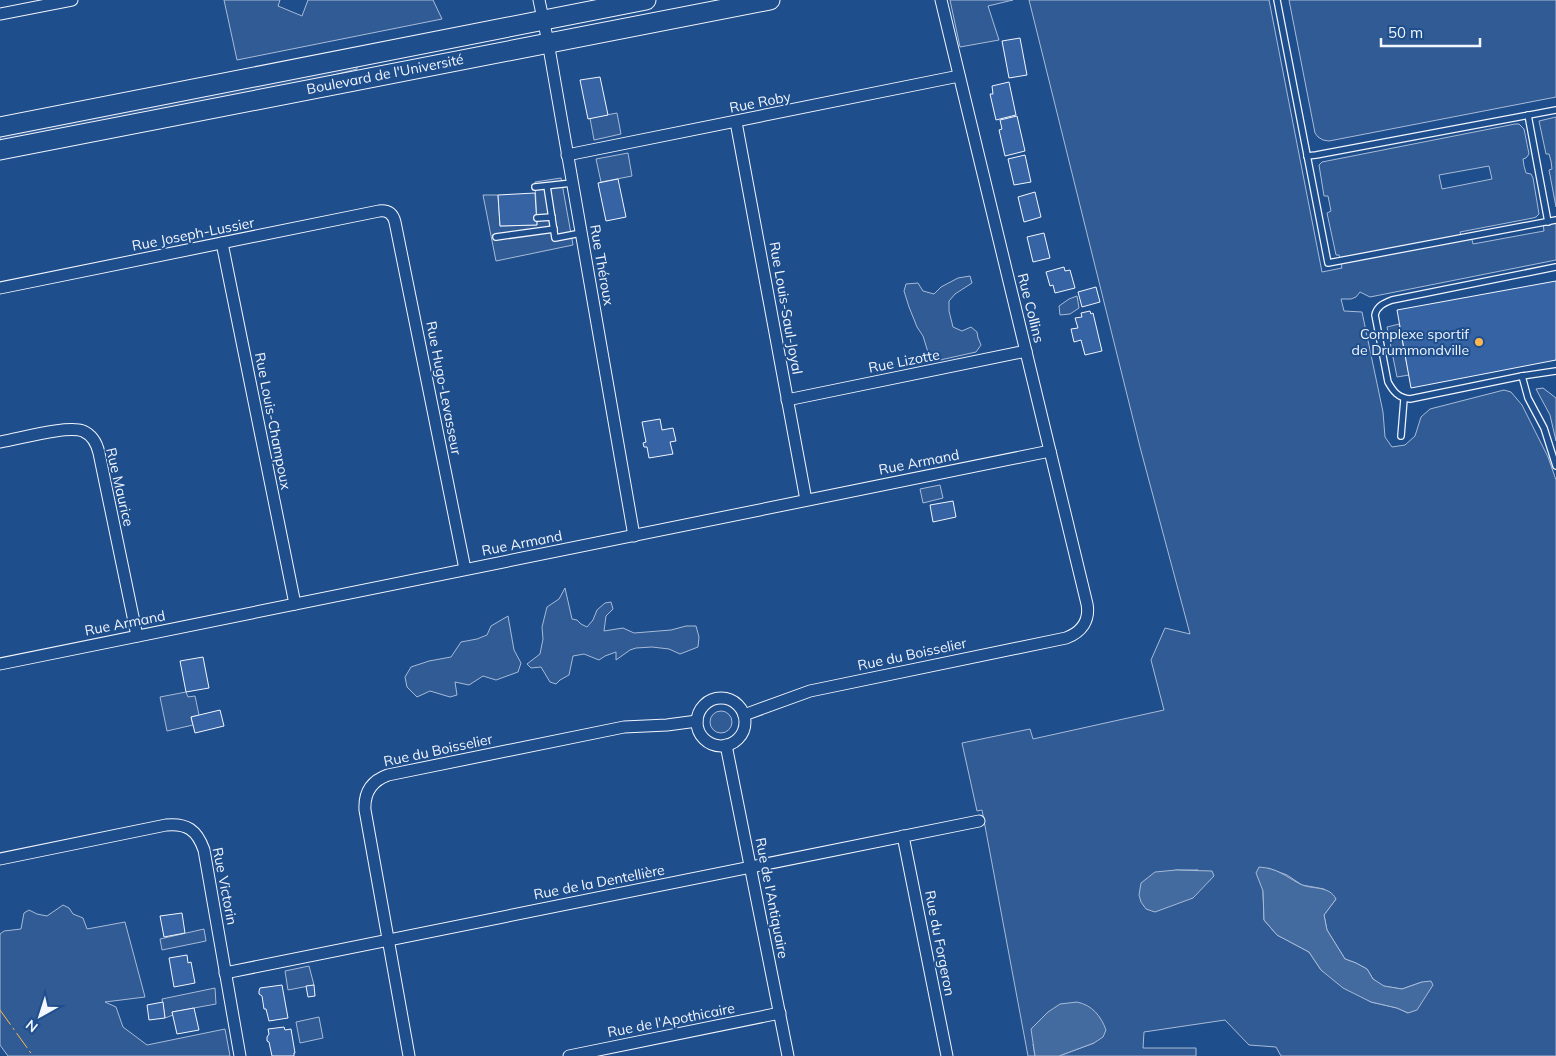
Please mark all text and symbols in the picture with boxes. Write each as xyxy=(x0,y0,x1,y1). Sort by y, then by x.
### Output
scale bar xyxy=(1381,15,1480,47)
text: 50 m xyxy=(1388,23,1423,42)
street label: Boulevard de l'Université xyxy=(305,50,465,98)
street label: Rue Roby xyxy=(728,87,793,117)
street label: Rue Joseph-Lussier xyxy=(130,213,257,255)
street label: Rue Théroux xyxy=(586,223,618,307)
street label: Rue Louis-Saul-Joyal xyxy=(765,240,807,376)
street label: Rue Collins xyxy=(1014,271,1048,345)
street label: Rue Hugo-Levasseur xyxy=(422,320,466,457)
place label: Complexe sportif de Drummondville xyxy=(1351,325,1469,359)
marker: Complexe sportif de Drummondville xyxy=(1473,336,1485,348)
street label: Rue Lizotte xyxy=(867,345,941,377)
street label: Rue Louis-Champoux xyxy=(251,351,295,492)
street label: Rue Armand xyxy=(877,445,961,479)
street label: Rue Maurice xyxy=(102,446,138,528)
street label: Rue Armand xyxy=(480,526,564,560)
street label: Rue Armand xyxy=(83,606,167,640)
street label: Rue du Boisselier xyxy=(856,633,969,674)
street label: Rue du Boisselier xyxy=(382,729,495,770)
street label: Rue de l'Antiquaire xyxy=(751,836,793,960)
street label: Rue Victorin xyxy=(209,846,241,926)
street label: Rue de la Dentellière xyxy=(532,860,666,904)
street label: Rue du Forgeron xyxy=(921,889,959,997)
north arrow xyxy=(15,991,65,1041)
street label: Rue de l'Apothicaire xyxy=(606,999,736,1041)
text: N xyxy=(22,1016,42,1036)

